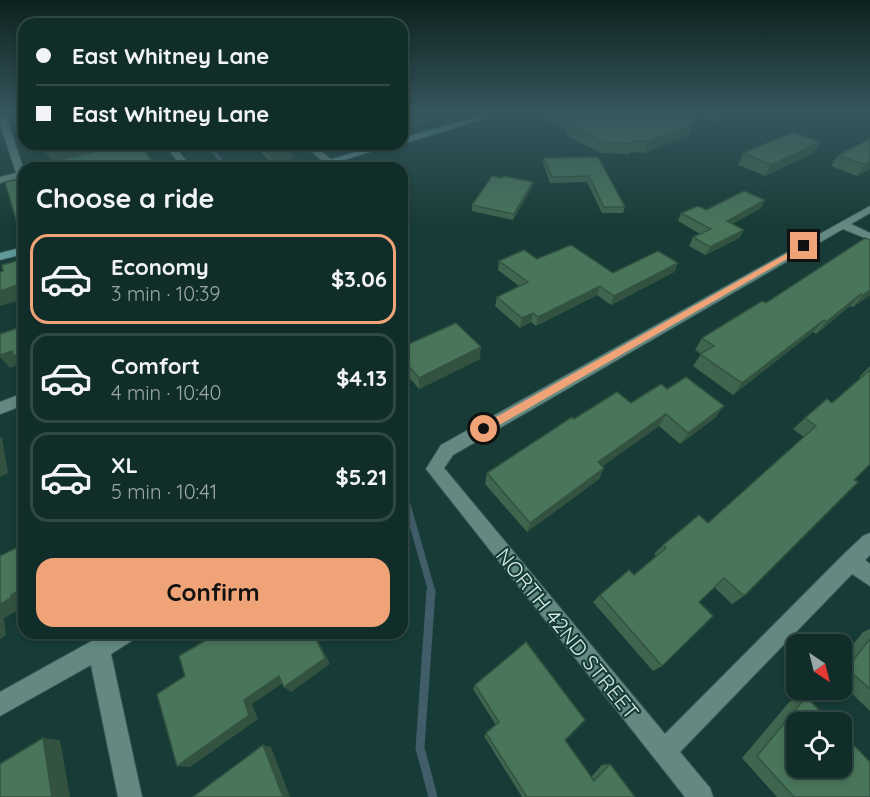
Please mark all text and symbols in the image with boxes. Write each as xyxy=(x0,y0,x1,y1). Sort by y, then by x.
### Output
text: East Whitney Lane xyxy=(72,42,269,70)
text: East Whitney Lane xyxy=(72,100,269,128)
text: Choose a ride xyxy=(36,181,214,215)
route end xyxy=(790,232,817,259)
icon: car xyxy=(39,252,93,306)
text: Economy xyxy=(111,253,209,281)
text: $3.06 xyxy=(331,265,387,293)
text: 3 min · 10:39 xyxy=(111,281,221,306)
icon: car xyxy=(39,351,93,405)
text: Comfort xyxy=(111,352,200,380)
text: $4.13 xyxy=(336,364,387,392)
text: 4 min · 10:40 xyxy=(111,380,221,405)
route start xyxy=(470,415,497,442)
icon: car xyxy=(39,450,93,504)
text: XL xyxy=(111,451,138,479)
text: $5.21 xyxy=(336,463,387,491)
text: 5 min · 10:41 xyxy=(111,479,217,504)
street label: NORTH 42ND STREET xyxy=(491,543,645,724)
button: Confirm xyxy=(36,558,390,627)
north arrow xyxy=(786,634,852,700)
map controls xyxy=(786,634,852,778)
button: locate xyxy=(786,712,852,778)

